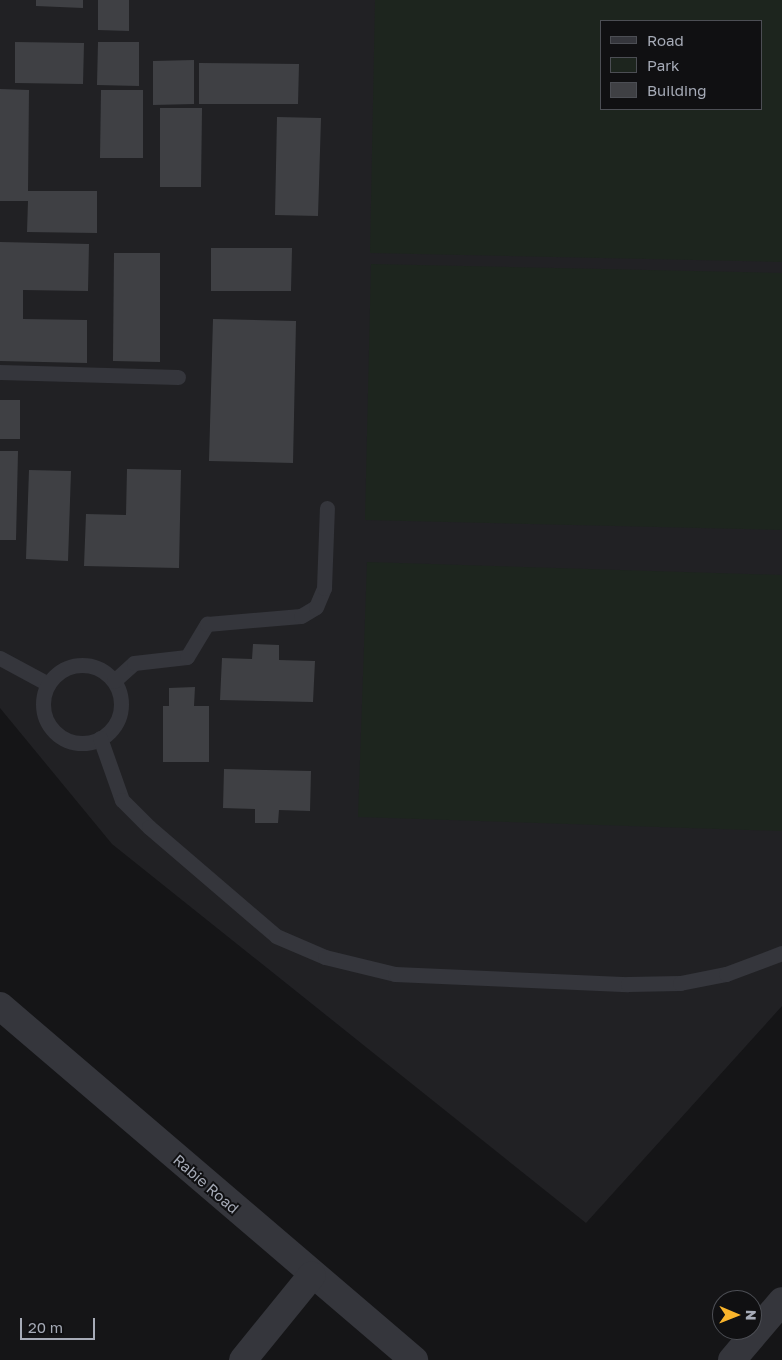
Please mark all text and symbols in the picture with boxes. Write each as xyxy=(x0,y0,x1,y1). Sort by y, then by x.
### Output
legend xyxy=(600,20,762,110)
text: Road xyxy=(647,31,684,49)
text: Park xyxy=(647,56,679,74)
text: Building xyxy=(647,81,707,99)
street label: Rabie Road xyxy=(170,1151,242,1217)
north arrow xyxy=(712,1290,762,1340)
scale bar xyxy=(22,1308,98,1340)
text: N xyxy=(743,1310,760,1321)
text: 20 m xyxy=(28,1318,63,1336)

